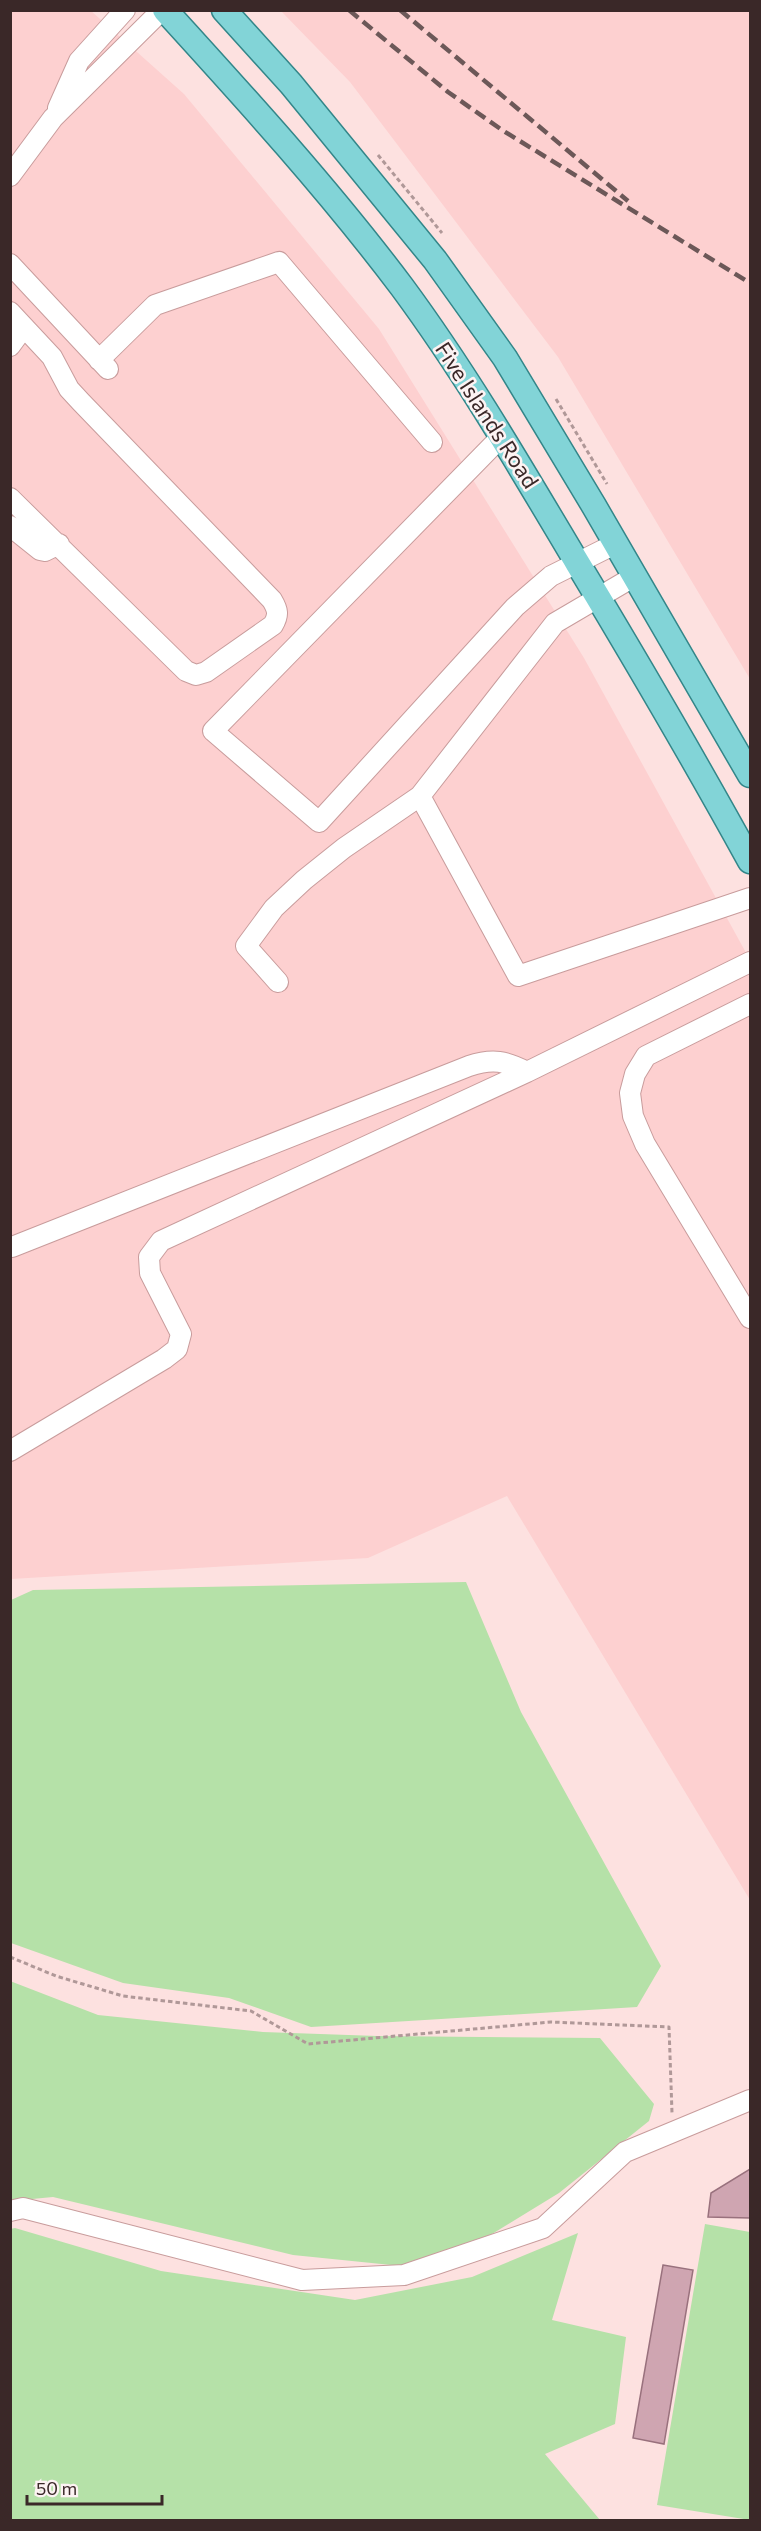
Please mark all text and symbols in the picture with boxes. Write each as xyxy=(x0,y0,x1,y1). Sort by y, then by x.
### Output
street label: Five Islands Road xyxy=(430,336,545,493)
scale bar xyxy=(27,2468,162,2506)
text: 50 m xyxy=(36,2477,77,2499)

